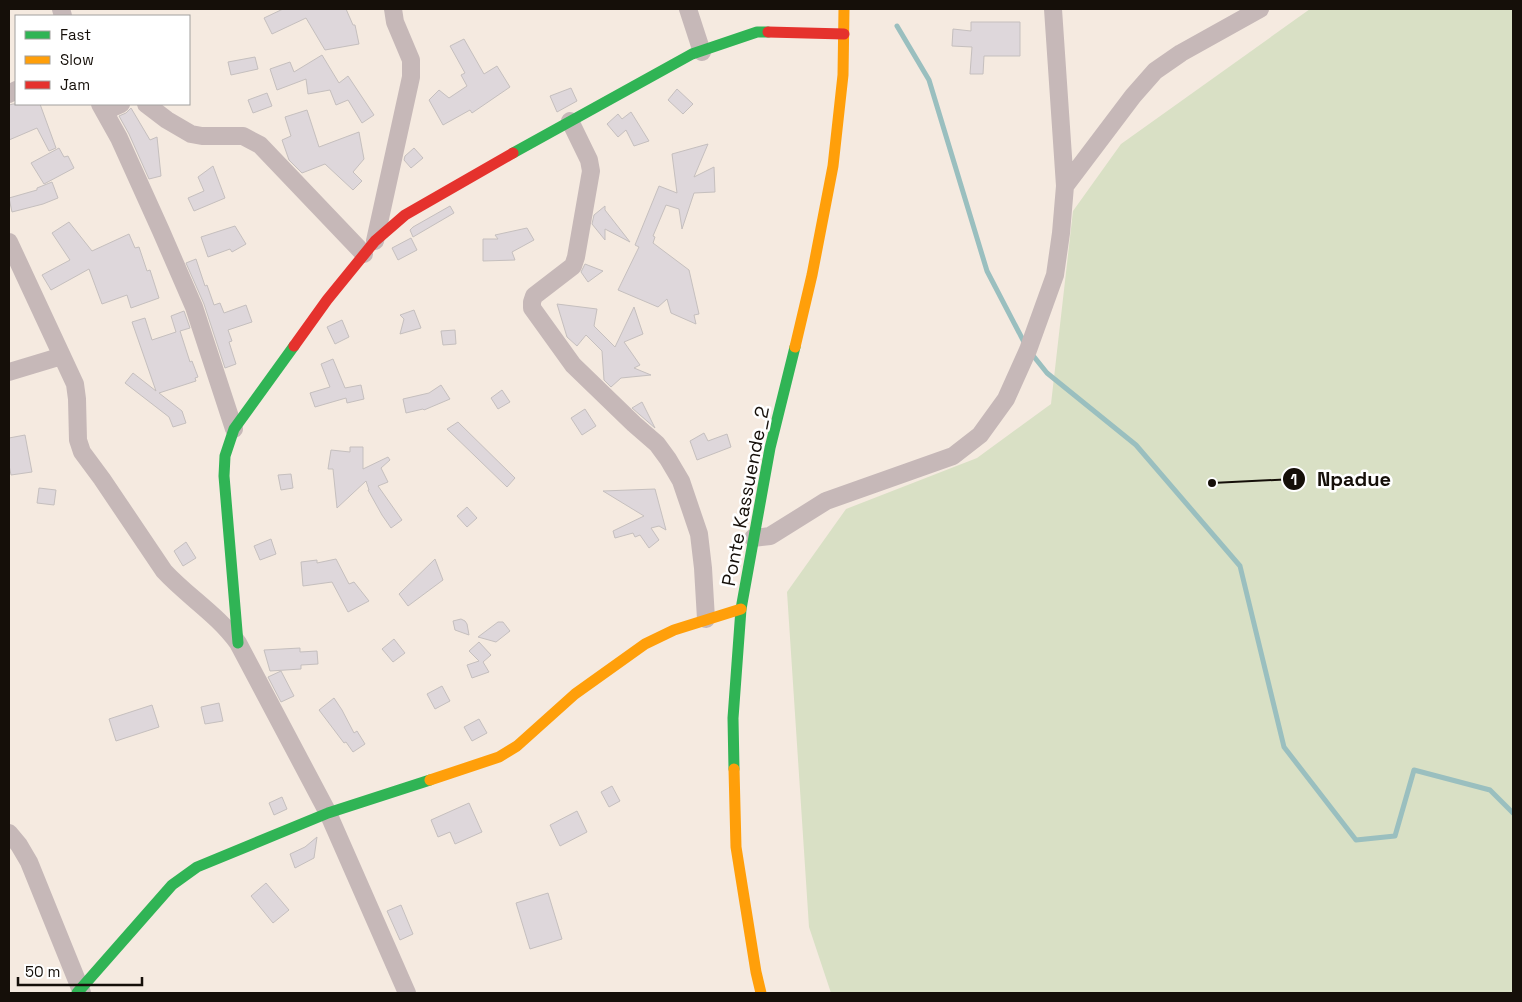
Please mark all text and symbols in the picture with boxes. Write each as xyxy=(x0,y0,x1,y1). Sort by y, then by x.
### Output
legend xyxy=(15,15,190,105)
text: Fast xyxy=(60,25,91,44)
text: Slow xyxy=(60,50,94,69)
text: Jam xyxy=(60,75,90,94)
street label: Ponte Kassuende_2 xyxy=(716,404,775,588)
callout: Npadue xyxy=(1282,462,1401,497)
text: Npadue xyxy=(1317,466,1391,492)
text: 1 xyxy=(1291,470,1297,489)
scale bar xyxy=(18,954,141,986)
text: 50 m xyxy=(25,962,60,981)

